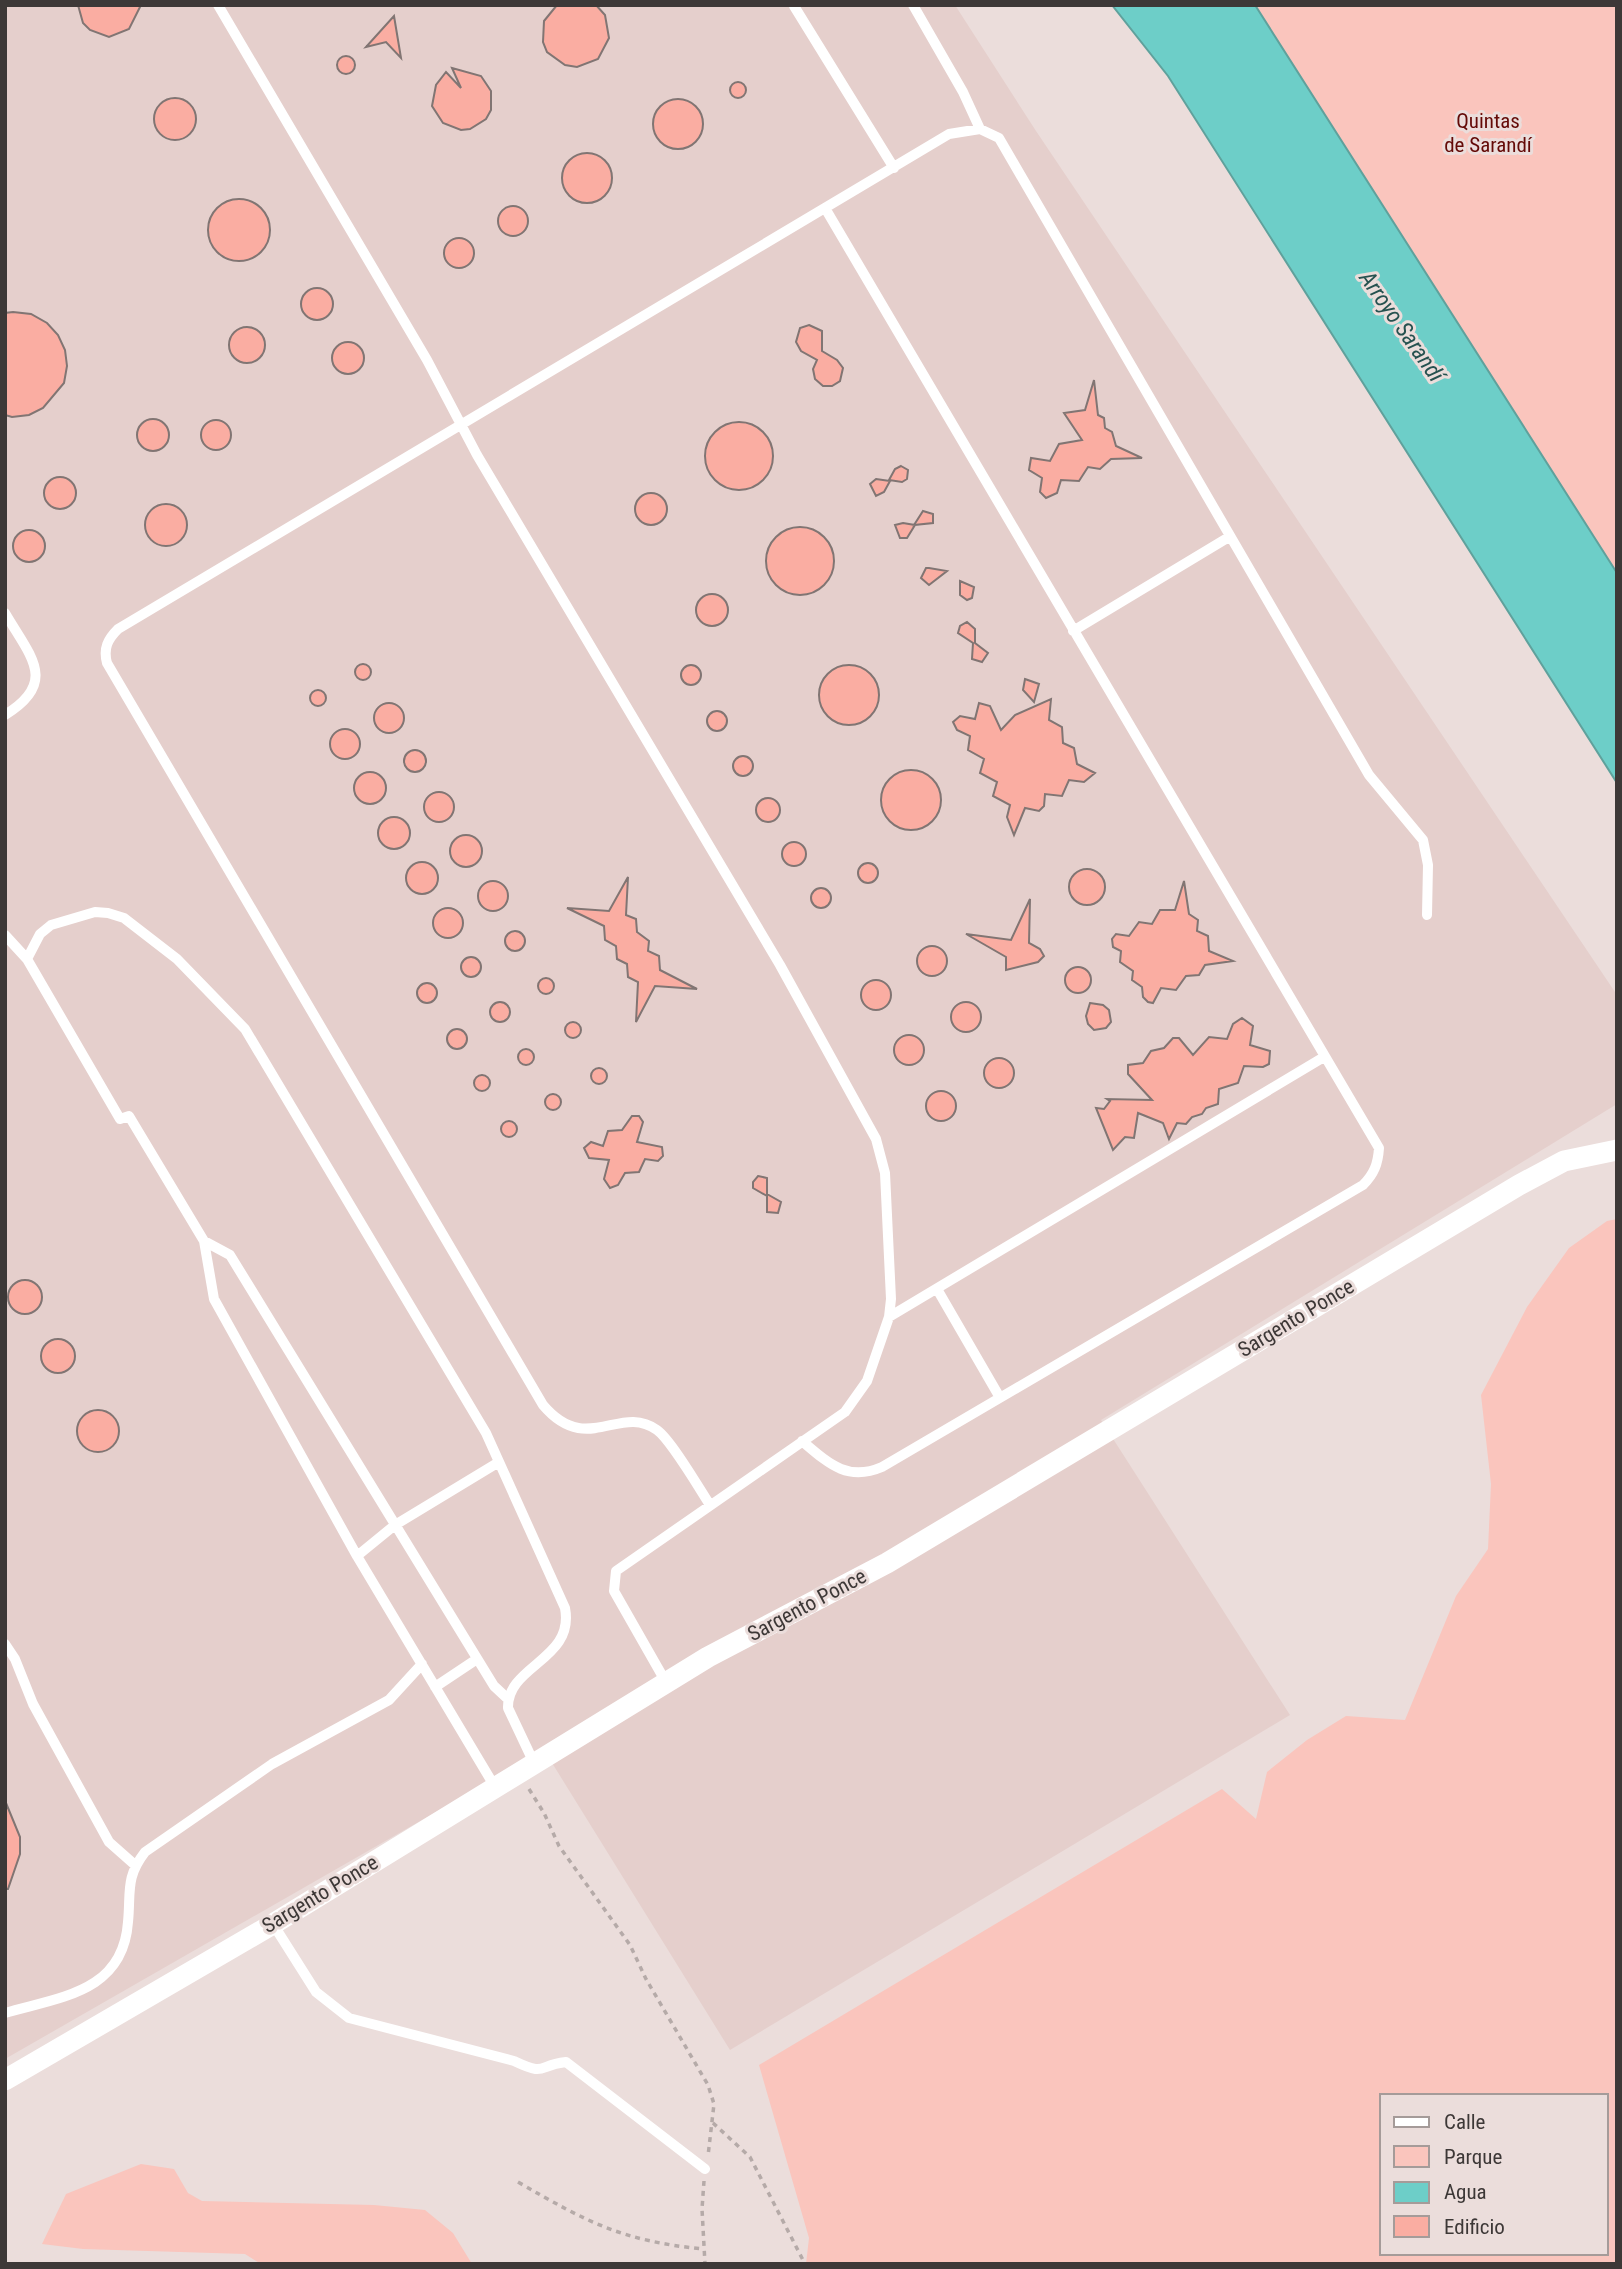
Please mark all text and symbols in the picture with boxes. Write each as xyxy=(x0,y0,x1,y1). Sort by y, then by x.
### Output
park label: Quintas de Sarandí xyxy=(1444,109,1533,157)
water label: Arroyo Sarandí xyxy=(1353,265,1451,389)
street label: Sargento Ponce xyxy=(1234,1274,1358,1362)
street label: Sargento Ponce xyxy=(744,1564,870,1646)
street label: Sargento Ponce xyxy=(258,1850,382,1938)
legend xyxy=(1380,2094,1608,2255)
text: Calle xyxy=(1444,2110,1486,2134)
text: Parque xyxy=(1444,2145,1502,2169)
text: Agua xyxy=(1444,2180,1487,2204)
text: Edificio xyxy=(1444,2215,1505,2239)

